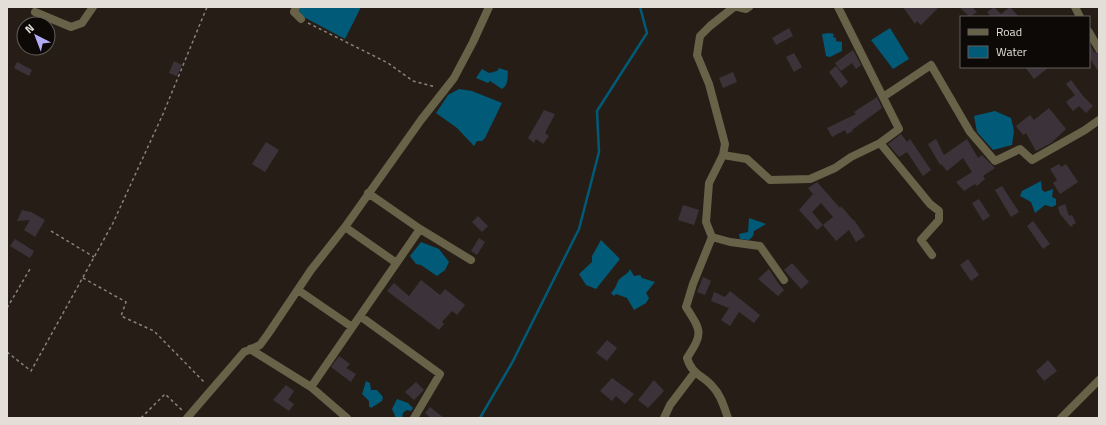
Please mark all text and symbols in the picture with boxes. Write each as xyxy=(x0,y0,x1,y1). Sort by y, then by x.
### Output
north arrow xyxy=(16,16,56,56)
legend xyxy=(960,16,1090,68)
text: N xyxy=(21,20,37,37)
text: Road xyxy=(996,22,1022,41)
text: Water xyxy=(996,42,1027,61)

